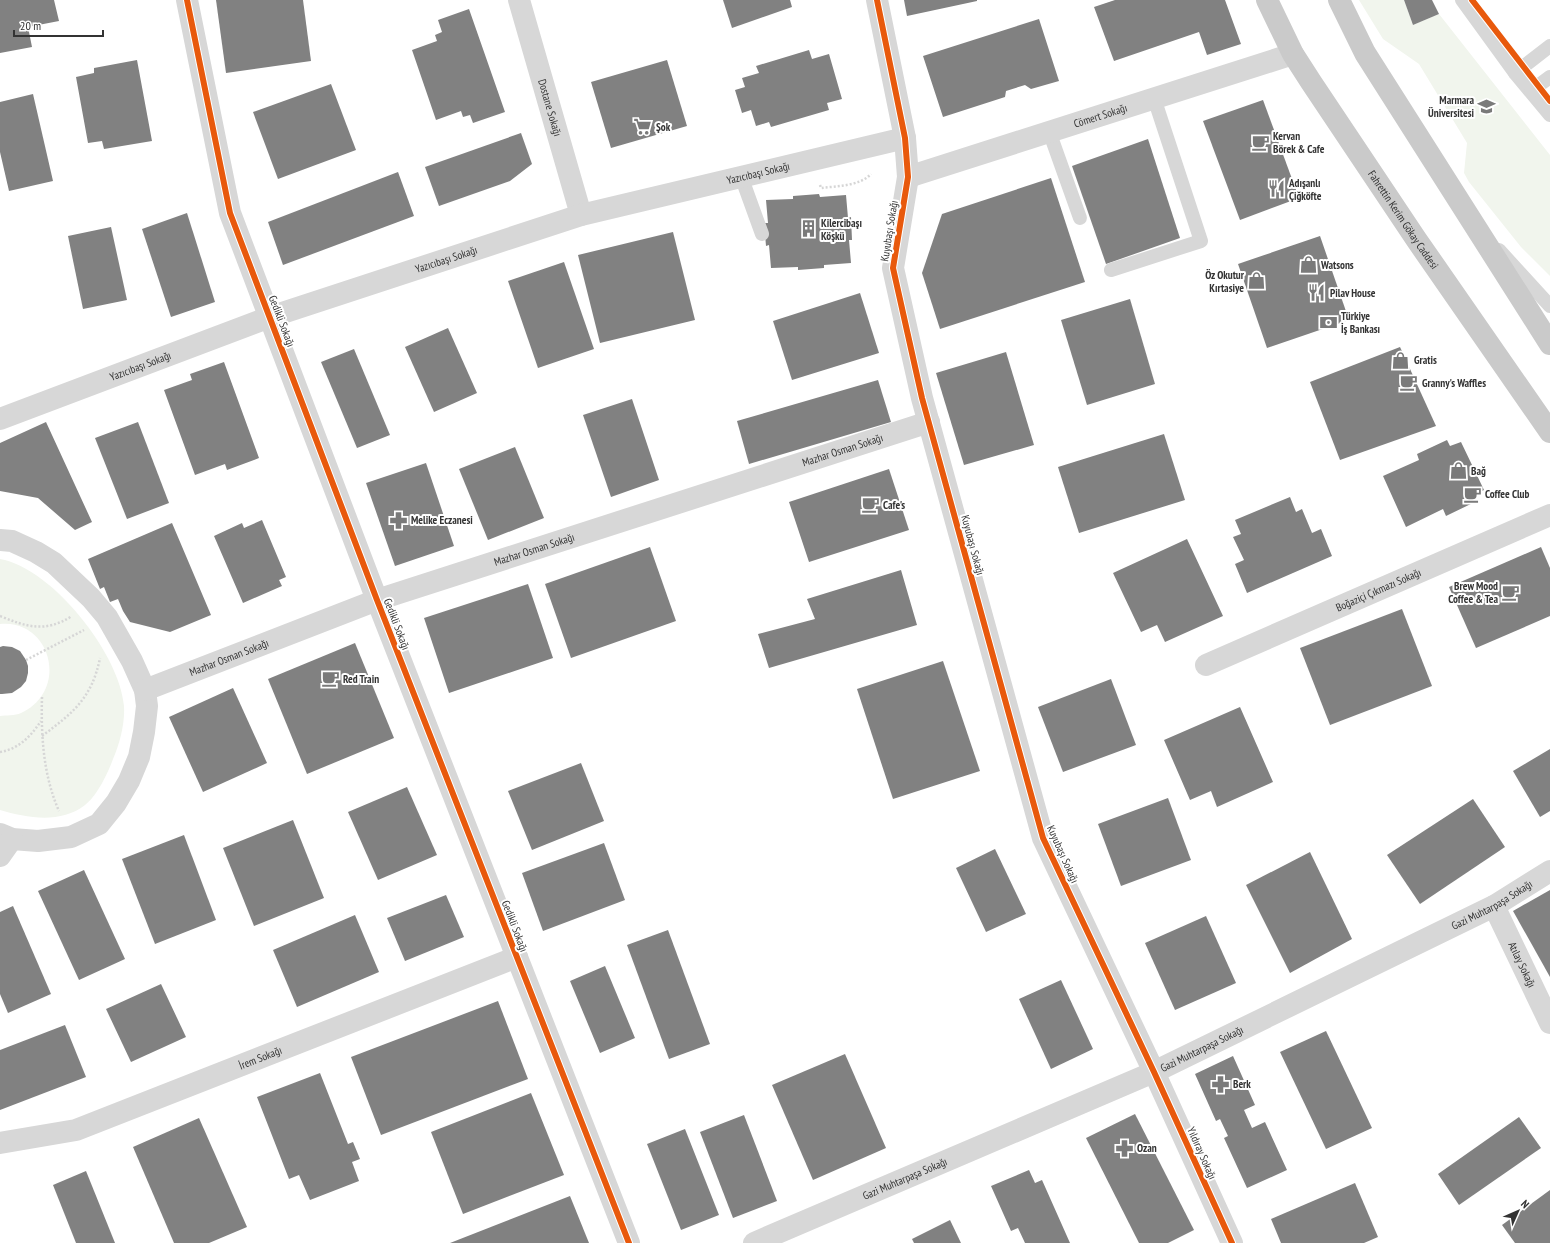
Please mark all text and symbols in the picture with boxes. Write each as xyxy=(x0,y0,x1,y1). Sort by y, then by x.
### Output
scale bar xyxy=(14,12,103,38)
text: 20 m xyxy=(20,18,41,33)
street label: Dostane Sokağı xyxy=(535,77,565,138)
place label: Marmara Üniversitesi xyxy=(1428,93,1475,120)
school or university icon: Marmara Üniversitesi xyxy=(1477,96,1497,116)
street label: Cömert Sokağı xyxy=(1072,100,1129,131)
supermarket icon: Şok xyxy=(633,117,653,137)
place label: Şok xyxy=(656,120,671,134)
place label: Kervan Börek & Cafe xyxy=(1273,129,1325,156)
cafe icon: Kervan Börek & Cafe xyxy=(1250,132,1270,152)
street label: Yazıcıbaşı Sokağı xyxy=(725,159,791,187)
street label: Fahrettin Kerim Gökay Caddesi xyxy=(1365,168,1442,272)
place label: Adışanlı Çiğköfte xyxy=(1288,176,1322,203)
restaurant icon: Adışanlı Çiğköfte xyxy=(1266,179,1286,199)
street label: Kuyubaşı Sokağı xyxy=(877,199,901,263)
place label: Kilercibaşı Köşkü xyxy=(821,216,862,243)
building icon: Kilercibaşı Köşkü xyxy=(798,219,818,239)
street label: Yazıcıbaşı Sokağı xyxy=(413,243,479,276)
shop icon: Watsons xyxy=(1298,255,1318,275)
place label: Watsons xyxy=(1320,258,1354,272)
place label: Öz Okutur Kırtasiye xyxy=(1205,268,1245,295)
shop icon: Öz Okutur Kırtasiye xyxy=(1247,271,1267,291)
restaurant icon: Pilav House xyxy=(1307,283,1327,303)
place label: Pilav House xyxy=(1330,286,1376,300)
street label: Gedikli Sokağı xyxy=(266,293,298,349)
place label: Türkiye İş Bankası xyxy=(1341,309,1380,336)
bank icon: Türkiye İş Bankası xyxy=(1318,312,1338,332)
street label: Yazıcıbaşı Sokağı xyxy=(108,348,173,384)
shop icon: Gratis xyxy=(1391,350,1411,370)
place label: Gratis xyxy=(1414,353,1437,367)
cafe icon: Granny's Waffles xyxy=(1399,373,1419,393)
place label: Granny's Waffles xyxy=(1422,376,1486,390)
street label: Mazhar Osman Sokağı xyxy=(800,430,885,469)
shop icon: Bağ xyxy=(1448,461,1468,481)
place label: Bağ xyxy=(1471,464,1486,478)
cafe icon: Coffee Club xyxy=(1462,484,1482,504)
place label: Coffee Club xyxy=(1485,487,1530,501)
cafe icon: Cafe's xyxy=(860,495,880,515)
place label: Cafe's xyxy=(883,498,905,512)
pharmacy icon: Melike Eczanesi xyxy=(388,510,408,530)
place label: Melike Eczanesi xyxy=(411,513,473,527)
street label: Kuyubaşı Sokağı xyxy=(958,513,988,577)
street label: Mazhar Osman Sokağı xyxy=(492,530,576,569)
street label: Boğaziçi Çıkmazı Sokağı xyxy=(1334,565,1423,615)
place label: Brew Mood Coffee & Tea xyxy=(1448,579,1498,606)
cafe icon: Brew Mood Coffee & Tea xyxy=(1501,582,1521,602)
street label: Gedikli Sokağı xyxy=(381,596,413,652)
street label: Mazhar Osman Sokağı xyxy=(187,636,271,679)
cafe icon: Red Train xyxy=(320,669,340,689)
place label: Red Train xyxy=(343,672,379,686)
street label: Kuyubaşı Sokağı xyxy=(1044,823,1082,885)
street label: Gazi Muhtarpaşa Sokağı xyxy=(1449,877,1535,933)
street label: Gedikli Sokağı xyxy=(499,898,531,954)
street label: Atılay Sokağı xyxy=(1505,940,1539,990)
street label: Gazi Muhtarpaşa Sokağı xyxy=(1158,1023,1245,1075)
street label: İrem Sokağı xyxy=(237,1043,284,1072)
pharmacy icon: Berk xyxy=(1210,1074,1230,1094)
place label: Berk xyxy=(1233,1077,1251,1091)
street label: Yıldıray Sokağı xyxy=(1184,1125,1220,1181)
pharmacy icon: Ozan xyxy=(1114,1138,1134,1158)
place label: Ozan xyxy=(1137,1141,1157,1155)
street label: Gazi Muhtarpaşa Sokağı xyxy=(860,1154,949,1203)
north arrow xyxy=(1498,1191,1538,1231)
text: N xyxy=(1518,1197,1532,1211)

